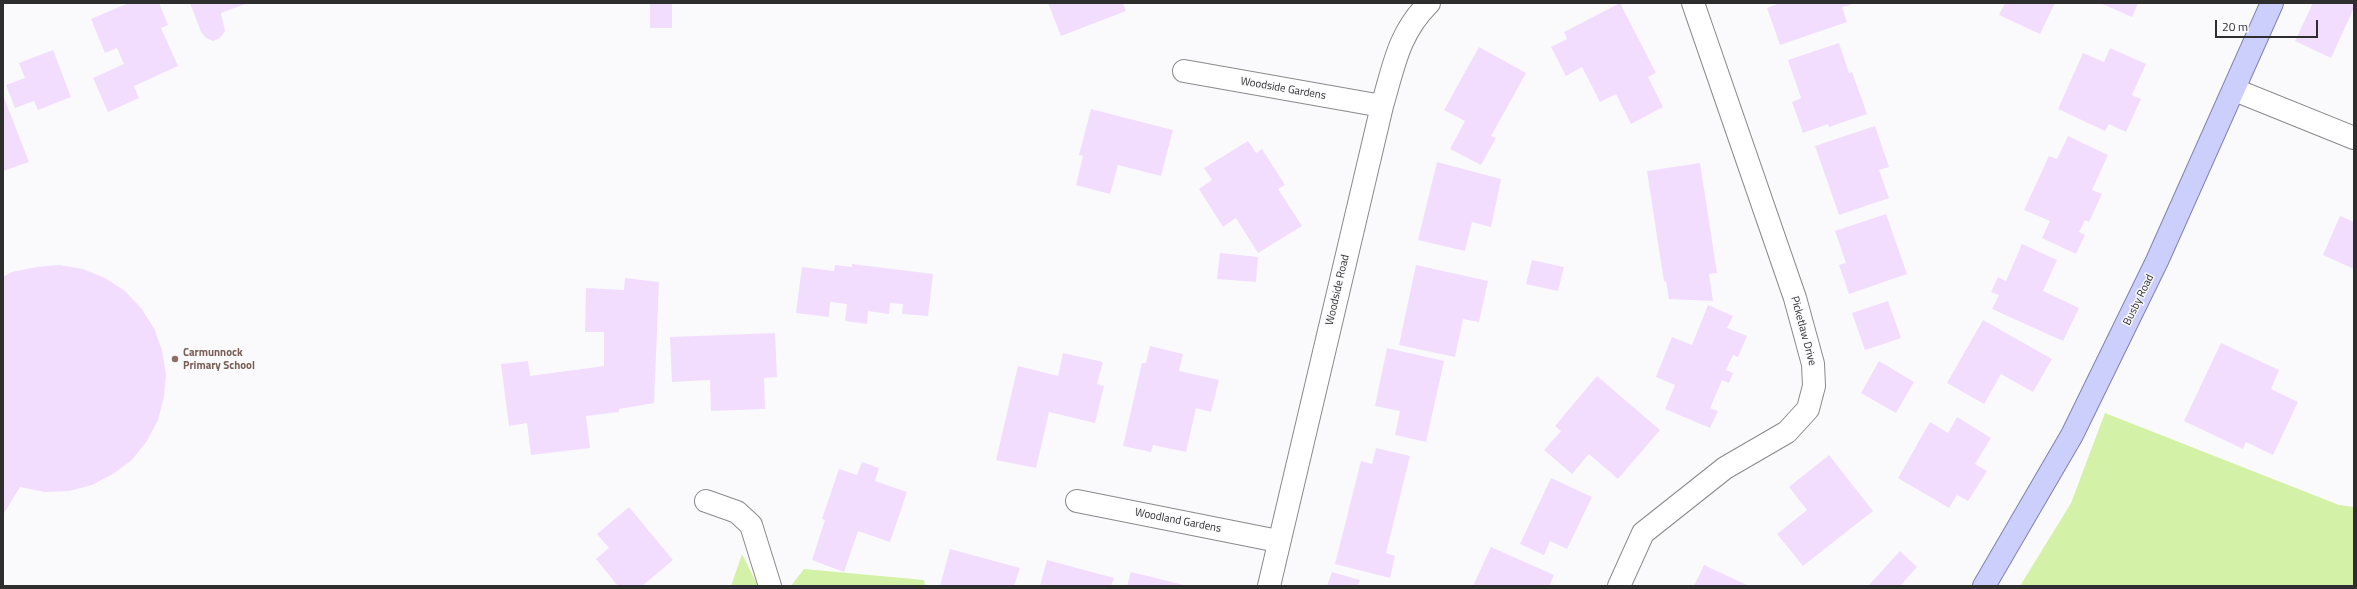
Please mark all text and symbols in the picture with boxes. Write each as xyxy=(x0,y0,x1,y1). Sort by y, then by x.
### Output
scale bar xyxy=(2217,12,2320,38)
text: 20 m xyxy=(2222,17,2248,36)
street label: Woodside Gardens xyxy=(1239,75,1327,103)
street label: Woodside Road xyxy=(1323,253,1353,327)
street label: Busby Road xyxy=(2121,272,2157,328)
street label: Picketlaw Drive xyxy=(1787,295,1819,367)
place label: Carmunnock Primary School xyxy=(183,346,255,372)
marker: Carmunnock Primary School xyxy=(170,354,180,364)
street label: Woodland Gardens xyxy=(1134,506,1222,536)

